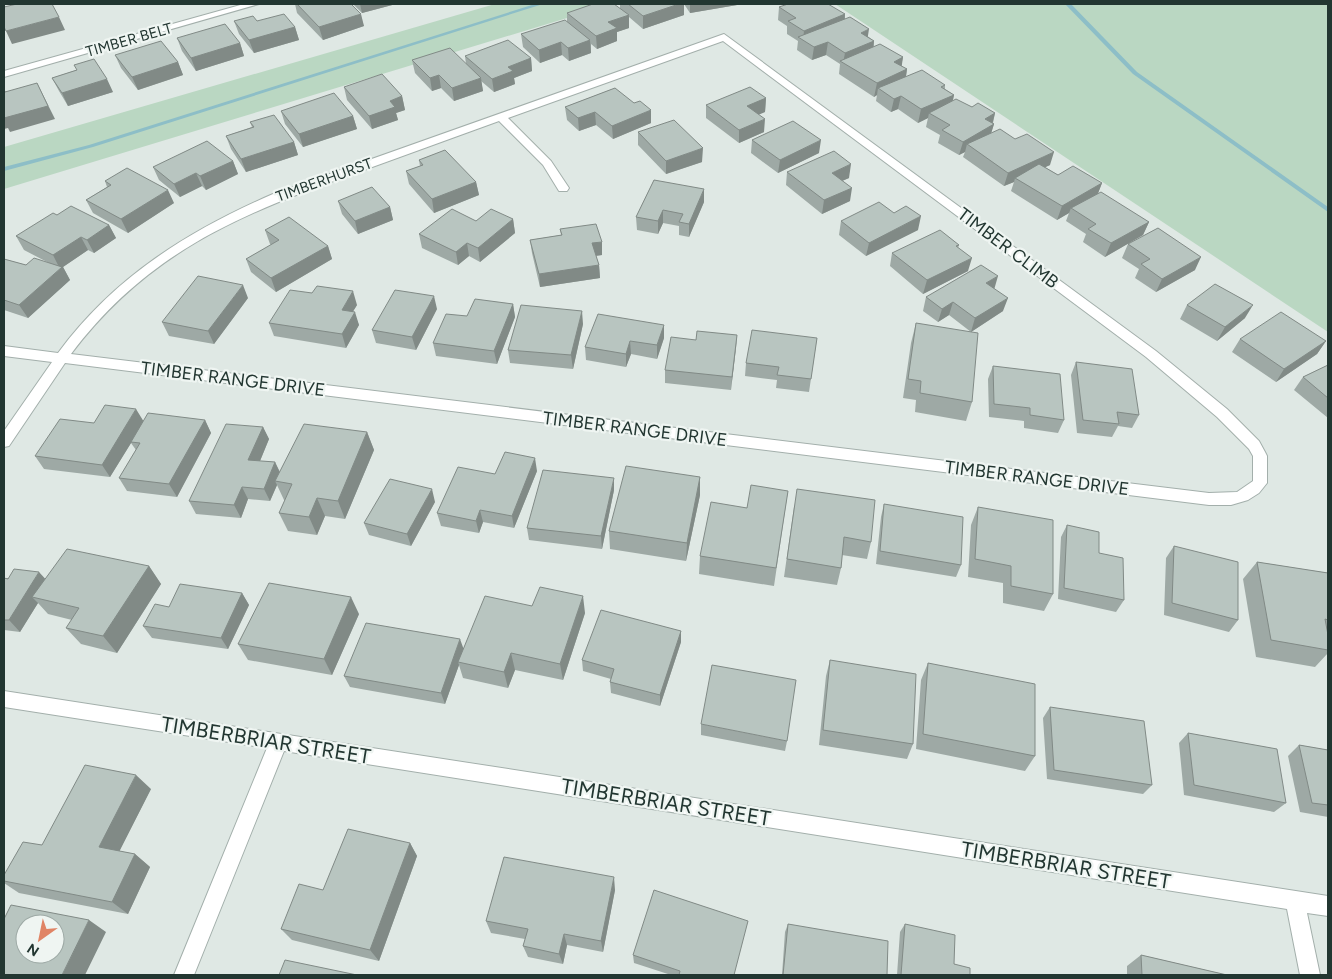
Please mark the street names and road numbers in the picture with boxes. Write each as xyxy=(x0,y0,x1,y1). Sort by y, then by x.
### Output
street label: TIMBER BELT xyxy=(84,19,175,61)
street label: TIMBERHURST xyxy=(273,154,375,206)
street label: TIMBER CLIMB xyxy=(953,203,1063,293)
street label: TIMBER RANGE DRIVE xyxy=(140,357,326,401)
street label: TIMBER RANGE DRIVE xyxy=(542,407,728,451)
street label: TIMBER RANGE DRIVE xyxy=(944,456,1130,500)
street label: TIMBERBRIAR STREET xyxy=(159,711,373,769)
street label: TIMBERBRIAR STREET xyxy=(559,773,773,831)
street label: TIMBERBRIAR STREET xyxy=(959,836,1173,894)

